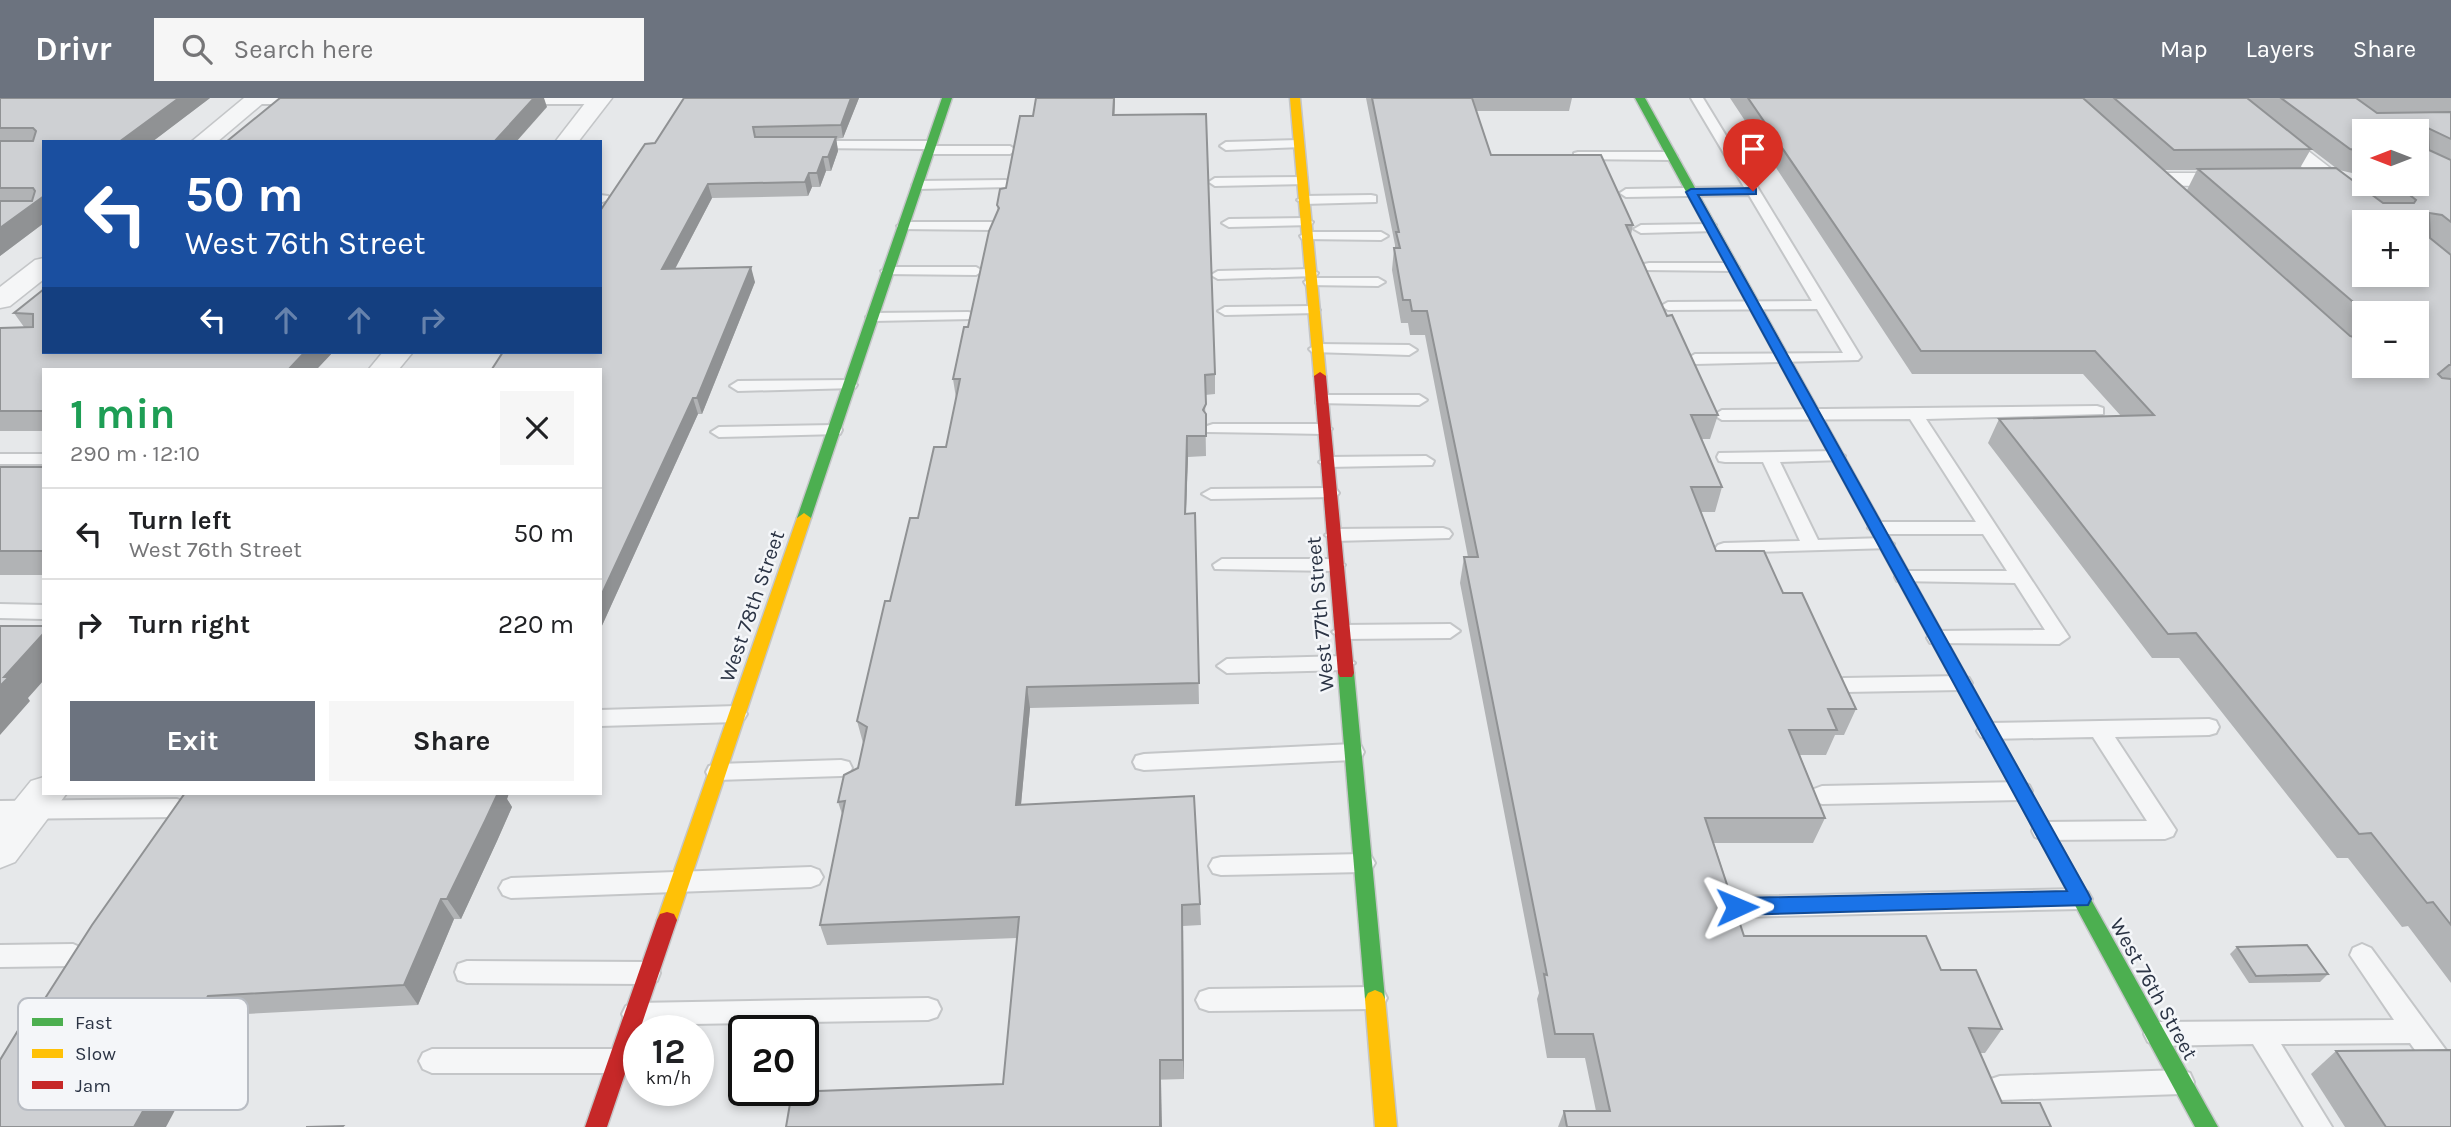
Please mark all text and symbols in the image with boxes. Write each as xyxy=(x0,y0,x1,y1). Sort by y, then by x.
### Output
search box xyxy=(154,18,644,81)
text: Drivr xyxy=(35,30,112,68)
icon: search xyxy=(178,30,216,68)
text: Search here xyxy=(234,34,373,65)
text: Map xyxy=(2160,35,2208,63)
text: Layers xyxy=(2246,35,2315,63)
text: Share xyxy=(2353,35,2416,63)
pin xyxy=(1723,119,1783,191)
north arrow xyxy=(2352,119,2429,196)
map controls xyxy=(2352,119,2429,378)
icon: arrive xyxy=(1734,130,1772,168)
text: 50 m xyxy=(185,166,303,223)
icon: left xyxy=(70,168,161,259)
button: + xyxy=(2352,210,2429,287)
text: West 76th Street xyxy=(185,225,426,262)
icon: left xyxy=(194,301,232,339)
icon: ahead xyxy=(267,301,305,339)
icon: ahead xyxy=(340,301,378,339)
icon: right xyxy=(413,301,451,339)
button: − xyxy=(2352,301,2429,378)
text: 1 min xyxy=(70,389,175,439)
button: close xyxy=(500,391,574,465)
text: 290 m · 12:10 xyxy=(70,440,200,467)
text: Turn left xyxy=(129,505,231,536)
icon: left xyxy=(70,515,108,553)
text: 50 m xyxy=(513,518,574,549)
street label: West 78th Street xyxy=(715,527,789,685)
street label: West 77th Street xyxy=(1301,535,1339,693)
text: West 76th Street xyxy=(129,536,302,563)
icon: right xyxy=(70,606,108,644)
text: Turn right xyxy=(129,609,250,640)
text: 220 m xyxy=(498,609,574,640)
button: Exit xyxy=(70,701,315,781)
button: Share xyxy=(329,701,574,781)
position arrow xyxy=(1700,870,1774,944)
street label: West 76th Street xyxy=(2105,914,2203,1064)
legend xyxy=(18,998,248,1110)
text: Fast xyxy=(75,1012,112,1034)
speed limit sign: 20 xyxy=(728,1015,819,1106)
text: 12 xyxy=(652,1031,685,1072)
text: Slow xyxy=(75,1043,116,1065)
text: km/h xyxy=(646,1067,691,1089)
text: Jam xyxy=(75,1075,111,1097)

